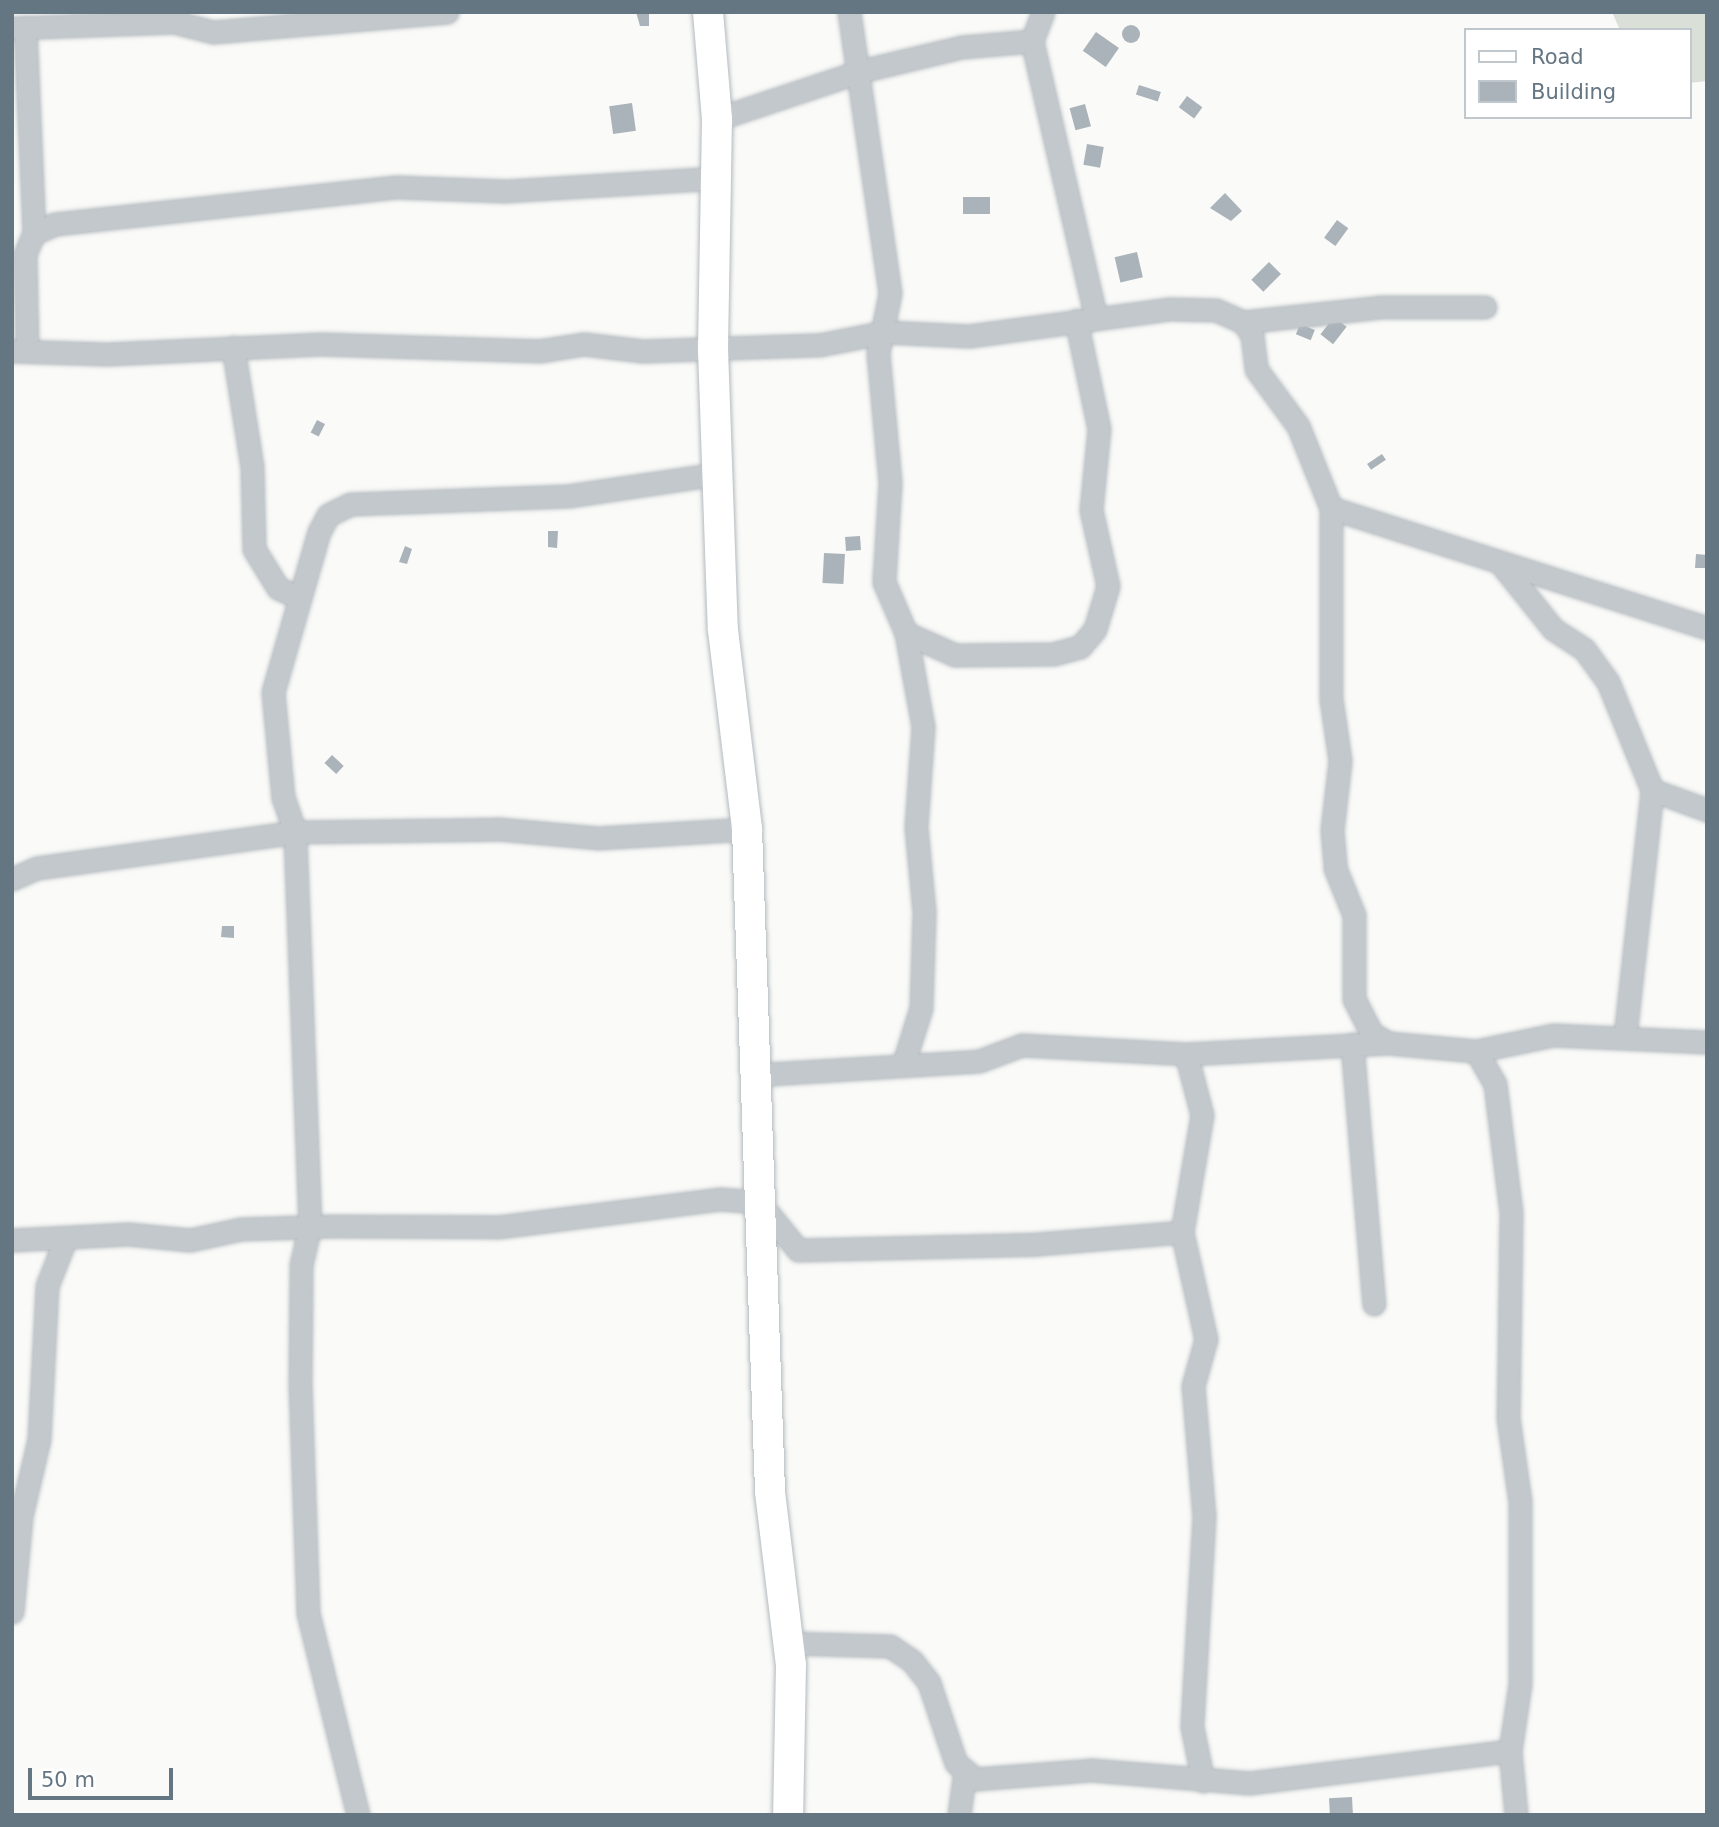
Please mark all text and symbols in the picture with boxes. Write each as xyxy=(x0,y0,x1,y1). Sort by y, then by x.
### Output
legend xyxy=(1464,28,1691,119)
text: Road xyxy=(1531,45,1584,69)
text: Building xyxy=(1531,80,1616,104)
scale bar xyxy=(32,1754,177,1798)
text: 50 m xyxy=(41,1768,95,1792)

